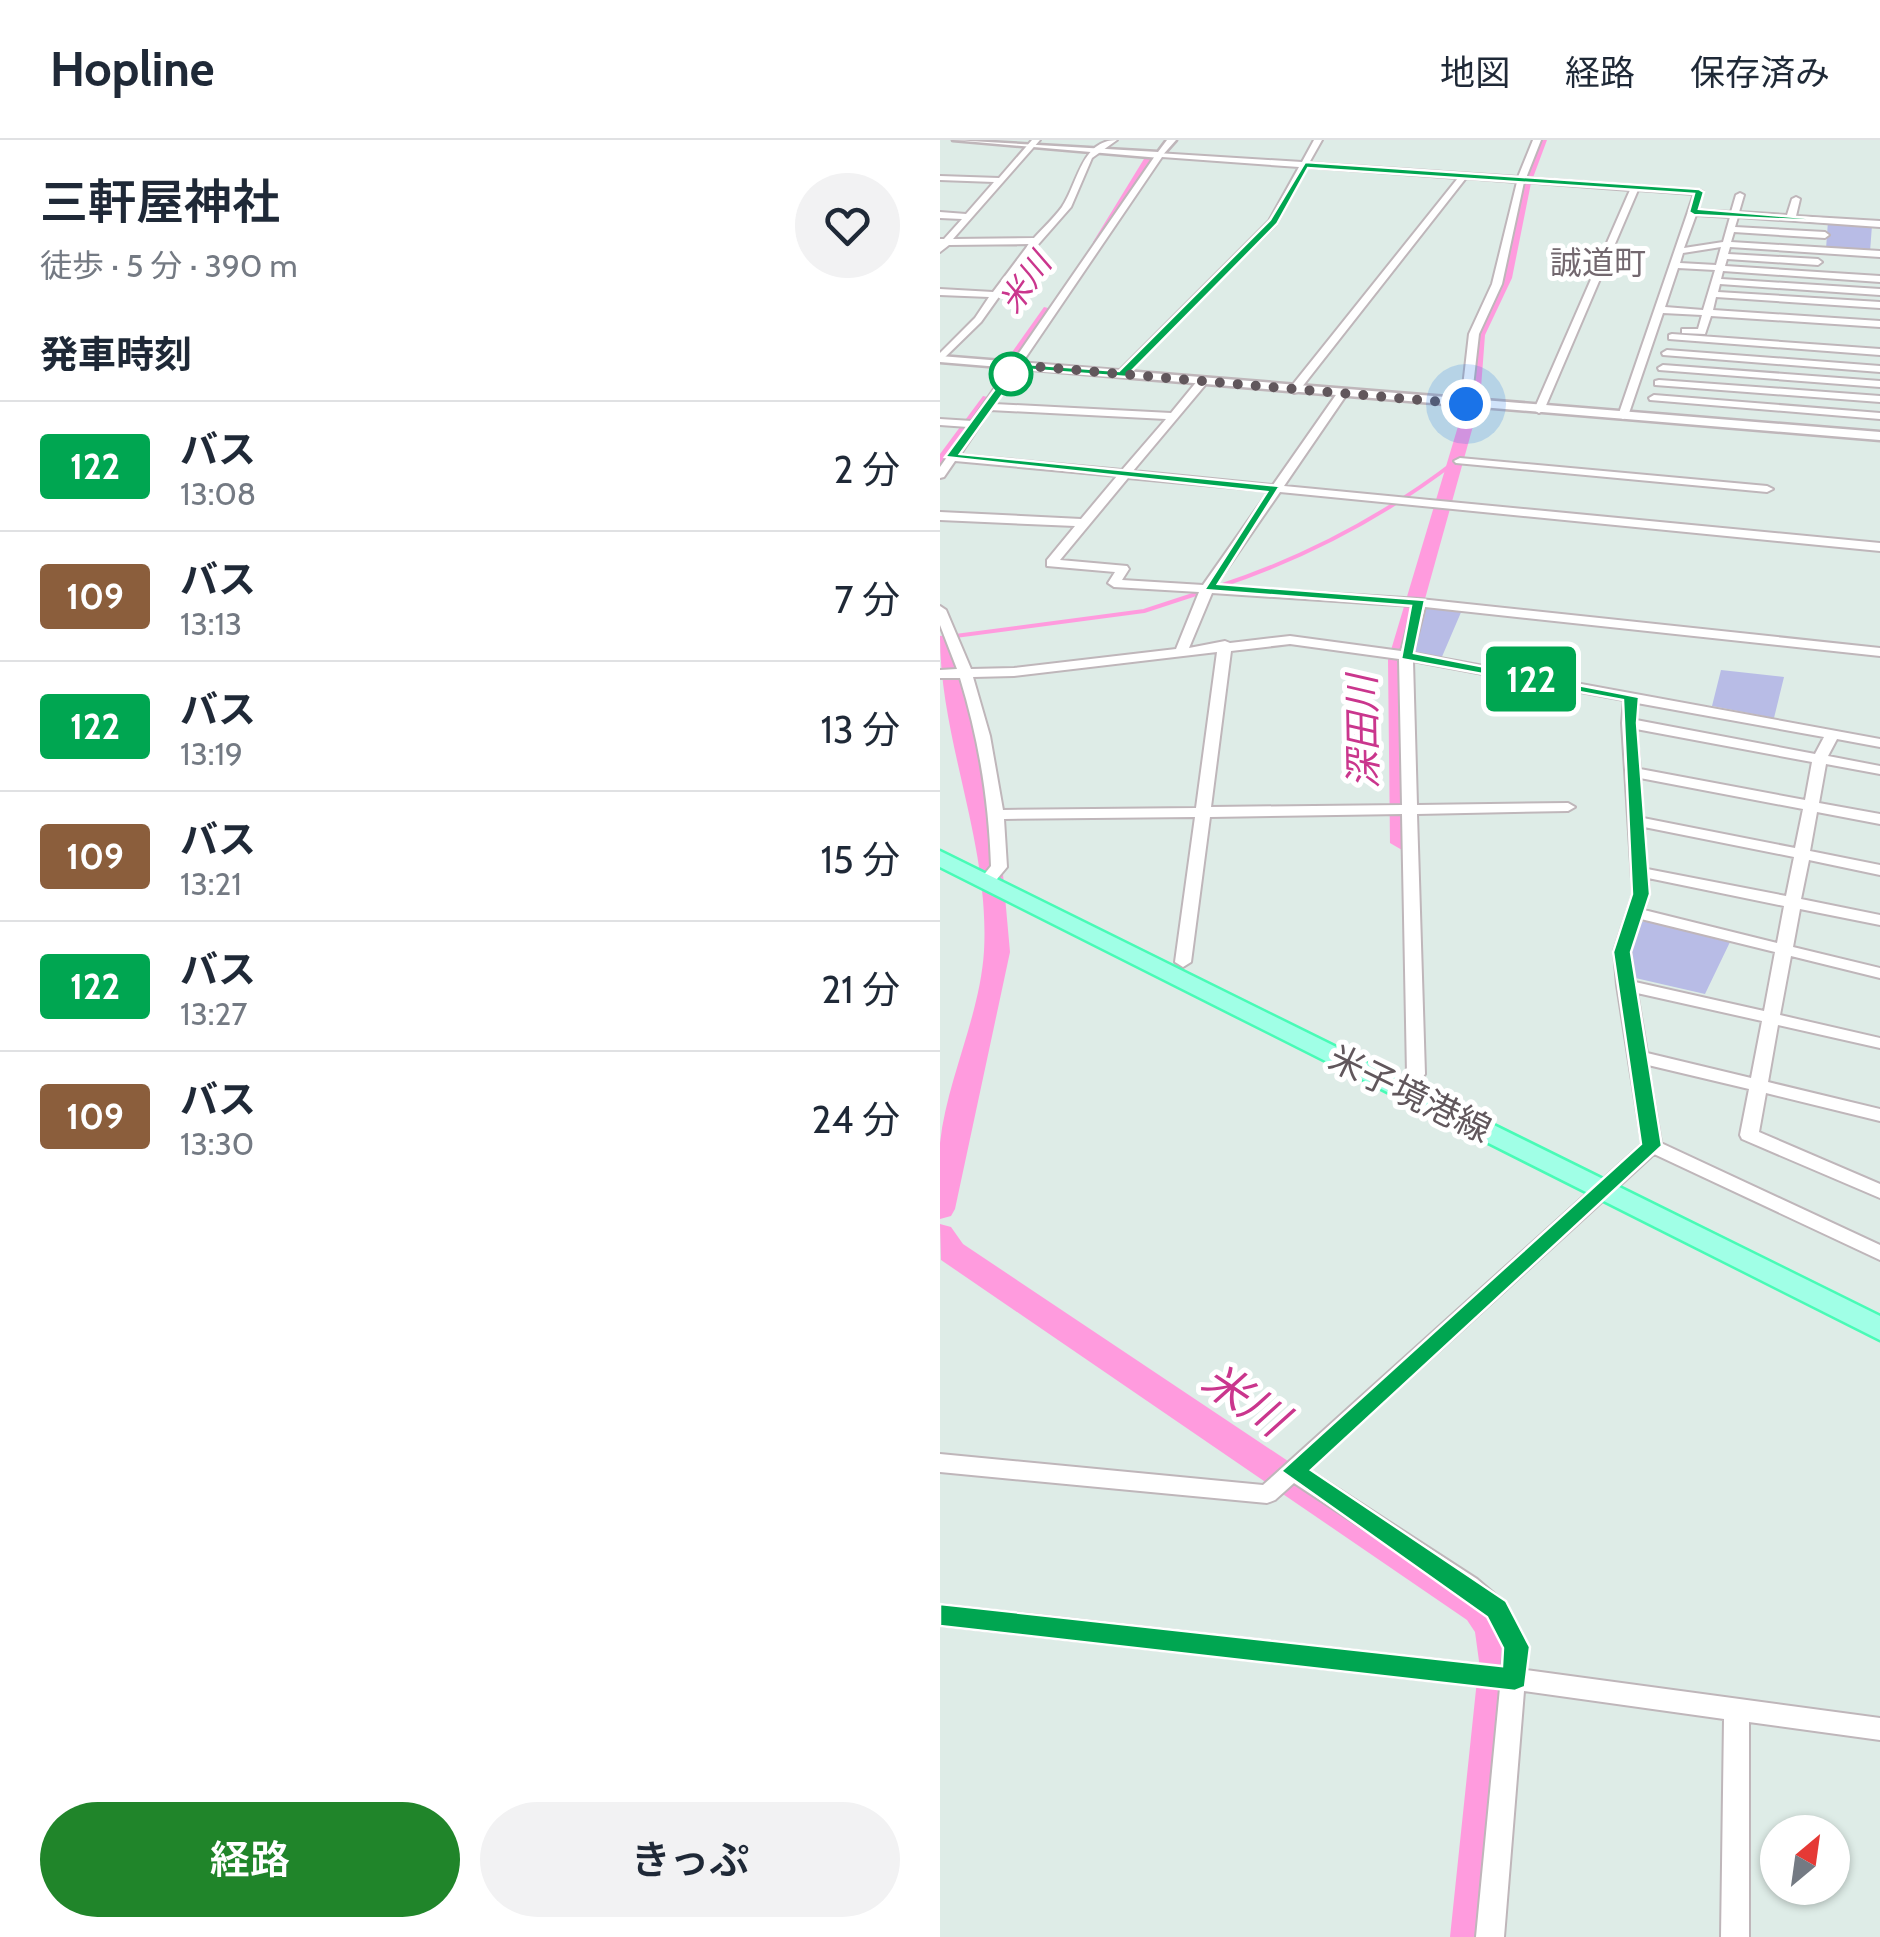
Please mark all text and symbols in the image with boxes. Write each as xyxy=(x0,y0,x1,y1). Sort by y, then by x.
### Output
text: Hopline xyxy=(50,40,215,98)
text: 地図 xyxy=(1440,51,1510,94)
text: 経路 xyxy=(1565,51,1635,94)
text: 保存済み xyxy=(1690,51,1830,94)
text: 三軒屋神社 xyxy=(40,173,280,231)
button: heart xyxy=(795,173,900,278)
water label: 米川 xyxy=(990,243,1061,320)
district label: 誠道町 xyxy=(1550,243,1646,282)
text: 徒歩 · 5 分 · 390 m xyxy=(40,246,298,285)
text: 発車時刻 xyxy=(40,331,192,378)
unlabelled marker xyxy=(990,353,1032,395)
your location xyxy=(1441,379,1491,429)
text: バス xyxy=(180,426,256,473)
text: 122 xyxy=(70,445,120,488)
text: 2 分 xyxy=(834,446,900,493)
text: 13:08 xyxy=(180,474,256,513)
text: バス xyxy=(180,556,256,603)
text: 109 xyxy=(66,575,124,618)
text: 7 分 xyxy=(834,576,900,623)
text: 13:13 xyxy=(180,604,242,643)
line badge: 122 xyxy=(1474,646,1588,712)
text: 122 xyxy=(1506,658,1556,701)
water label: 深田川 xyxy=(1338,671,1387,789)
text: バス xyxy=(180,686,256,733)
text: 122 xyxy=(70,705,120,748)
text: 13 分 xyxy=(821,706,900,753)
text: 13:19 xyxy=(180,734,243,773)
text: バス xyxy=(180,816,256,863)
text: 109 xyxy=(66,835,124,878)
text: 15 分 xyxy=(821,836,900,883)
text: 13:21 xyxy=(180,864,242,903)
text: バス xyxy=(180,946,256,993)
text: 122 xyxy=(70,965,120,1008)
text: 21 分 xyxy=(821,966,900,1013)
text: 13:27 xyxy=(180,994,247,1033)
street label: 米子境港線 xyxy=(1322,1036,1498,1151)
text: バス xyxy=(180,1076,256,1123)
text: 109 xyxy=(66,1095,124,1138)
text: 24 分 xyxy=(812,1096,900,1143)
text: 13:30 xyxy=(180,1124,254,1163)
water label: 米川 xyxy=(1193,1351,1301,1449)
button: 経路 xyxy=(40,1802,460,1917)
button: きっぷ xyxy=(480,1802,900,1917)
north arrow xyxy=(1760,1815,1850,1905)
map controls xyxy=(1760,1815,1850,1905)

